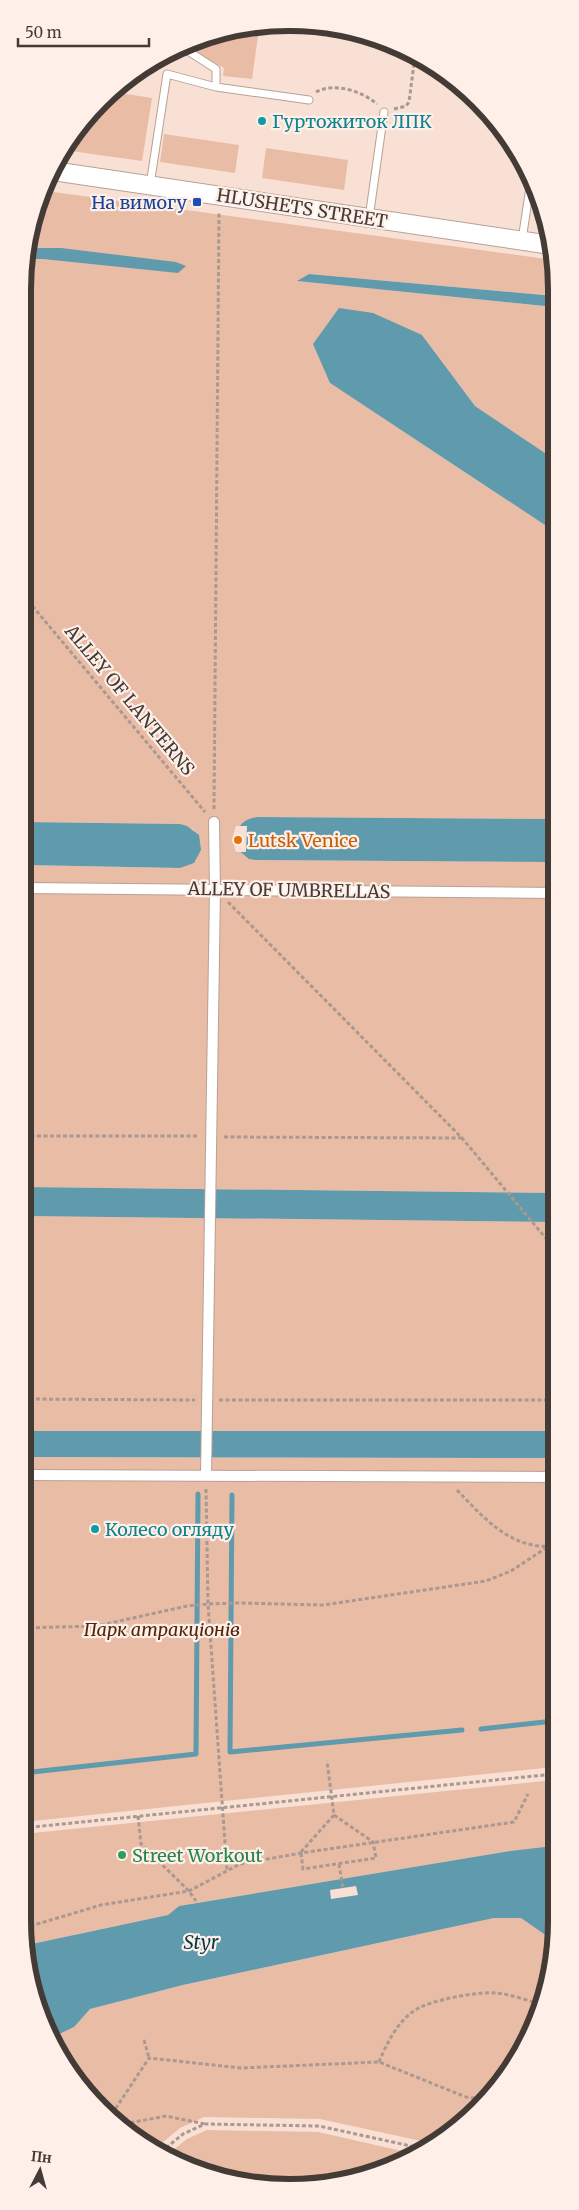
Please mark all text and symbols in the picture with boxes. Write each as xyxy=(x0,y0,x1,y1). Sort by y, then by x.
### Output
scale bar xyxy=(18,15,149,47)
text: 50 m xyxy=(25,23,62,42)
place label: Гуртожиток ЛПК xyxy=(272,110,432,133)
marker: Гуртожиток ЛПК xyxy=(256,115,268,127)
street label: HLUSHETS STREET xyxy=(215,183,390,233)
place label: На вимогу xyxy=(91,191,188,214)
marker: На вимогу xyxy=(191,196,203,208)
street label: ALLEY OF LANTERNS xyxy=(60,619,200,780)
place label: Lutsk Venice xyxy=(248,829,358,852)
marker: Lutsk Venice xyxy=(232,834,244,846)
street label: ALLEY OF UMBRELLAS xyxy=(186,877,391,903)
place label: Колесо огляду xyxy=(105,1518,234,1541)
marker: Колесо огляду xyxy=(89,1523,101,1535)
park label: Парк атракціонів xyxy=(84,1618,240,1641)
place label: Street Workout xyxy=(132,1844,263,1867)
marker: Street Workout xyxy=(116,1849,128,1861)
water label: Styr xyxy=(183,1930,219,1954)
north arrow xyxy=(15,2145,65,2195)
text: Пн xyxy=(30,2147,53,2167)

